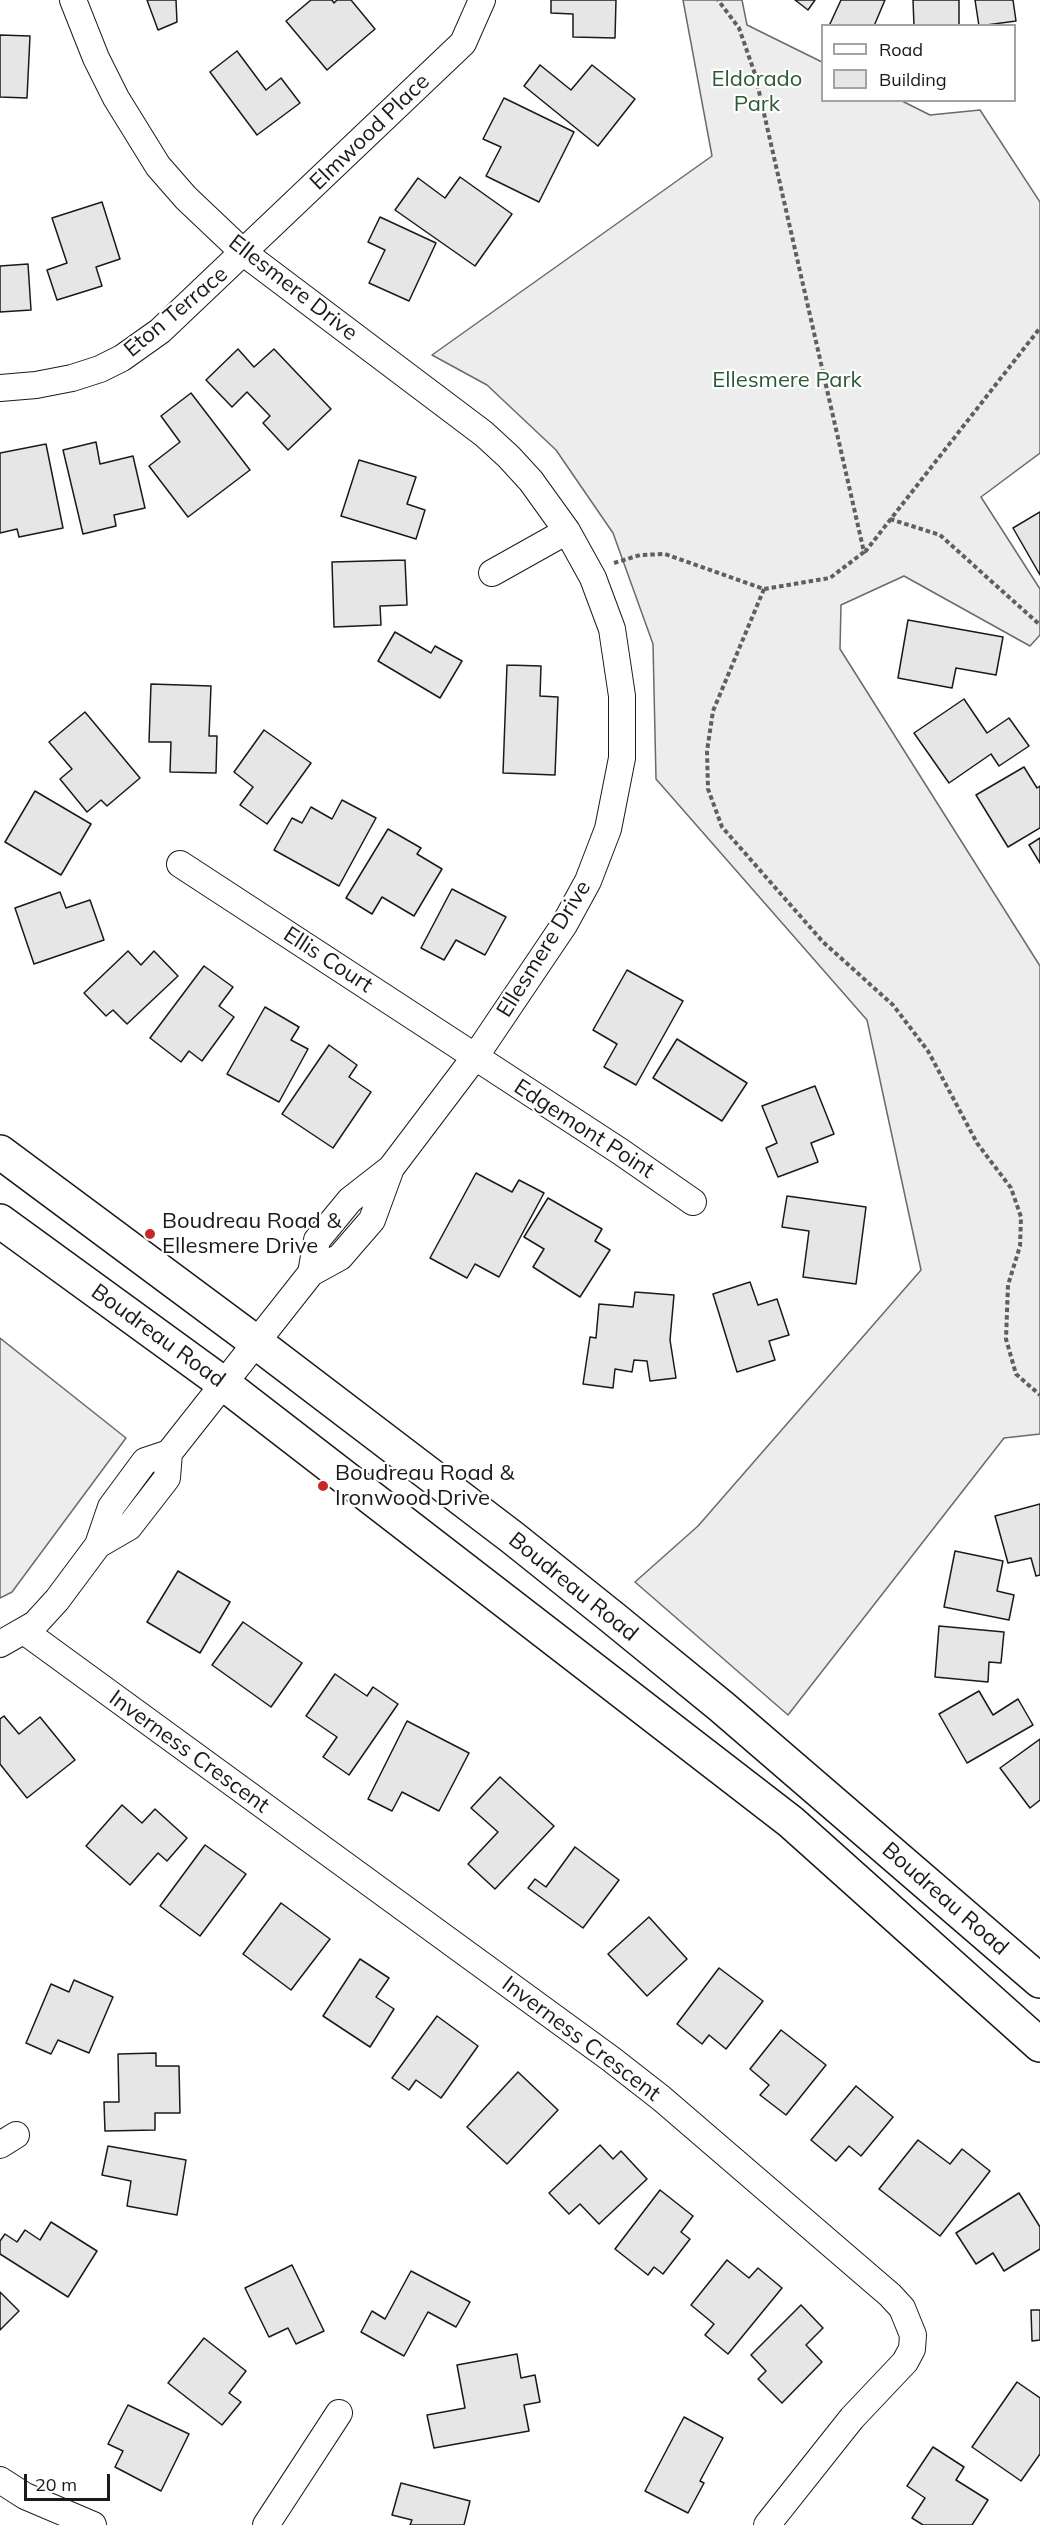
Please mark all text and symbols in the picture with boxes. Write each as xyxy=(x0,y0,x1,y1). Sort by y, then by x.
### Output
legend xyxy=(821,24,1016,102)
text: Road xyxy=(879,38,923,61)
park label: Eldorado Park xyxy=(712,66,802,118)
street label: Elmwood Place xyxy=(305,68,435,196)
text: Building xyxy=(879,68,947,91)
street label: Ellesmere Drive xyxy=(223,229,363,347)
street label: Eton Terrace xyxy=(119,261,233,363)
park label: Ellesmere Park xyxy=(712,367,862,393)
street label: Ellesmere Drive xyxy=(491,876,597,1022)
street label: Ellis Court xyxy=(278,921,378,999)
street label: Edgemont Point xyxy=(509,1074,659,1184)
place label: Boudreau Road & Ellesmere Drive xyxy=(162,1208,341,1260)
marker: Boudreau Road & Ellesmere Drive xyxy=(143,1227,157,1241)
street label: Boudreau Road xyxy=(86,1279,230,1393)
place label: Boudreau Road & Ironwood Drive xyxy=(335,1460,514,1512)
marker: Boudreau Road & Ironwood Drive xyxy=(316,1479,330,1493)
street label: Boudreau Road xyxy=(503,1527,643,1647)
street label: Inverness Crescent xyxy=(104,1685,274,1819)
street label: Boudreau Road xyxy=(876,1837,1014,1961)
street label: Inverness Crescent xyxy=(497,1971,665,2107)
scale bar xyxy=(27,2462,112,2500)
text: 20 m xyxy=(35,2473,77,2496)

